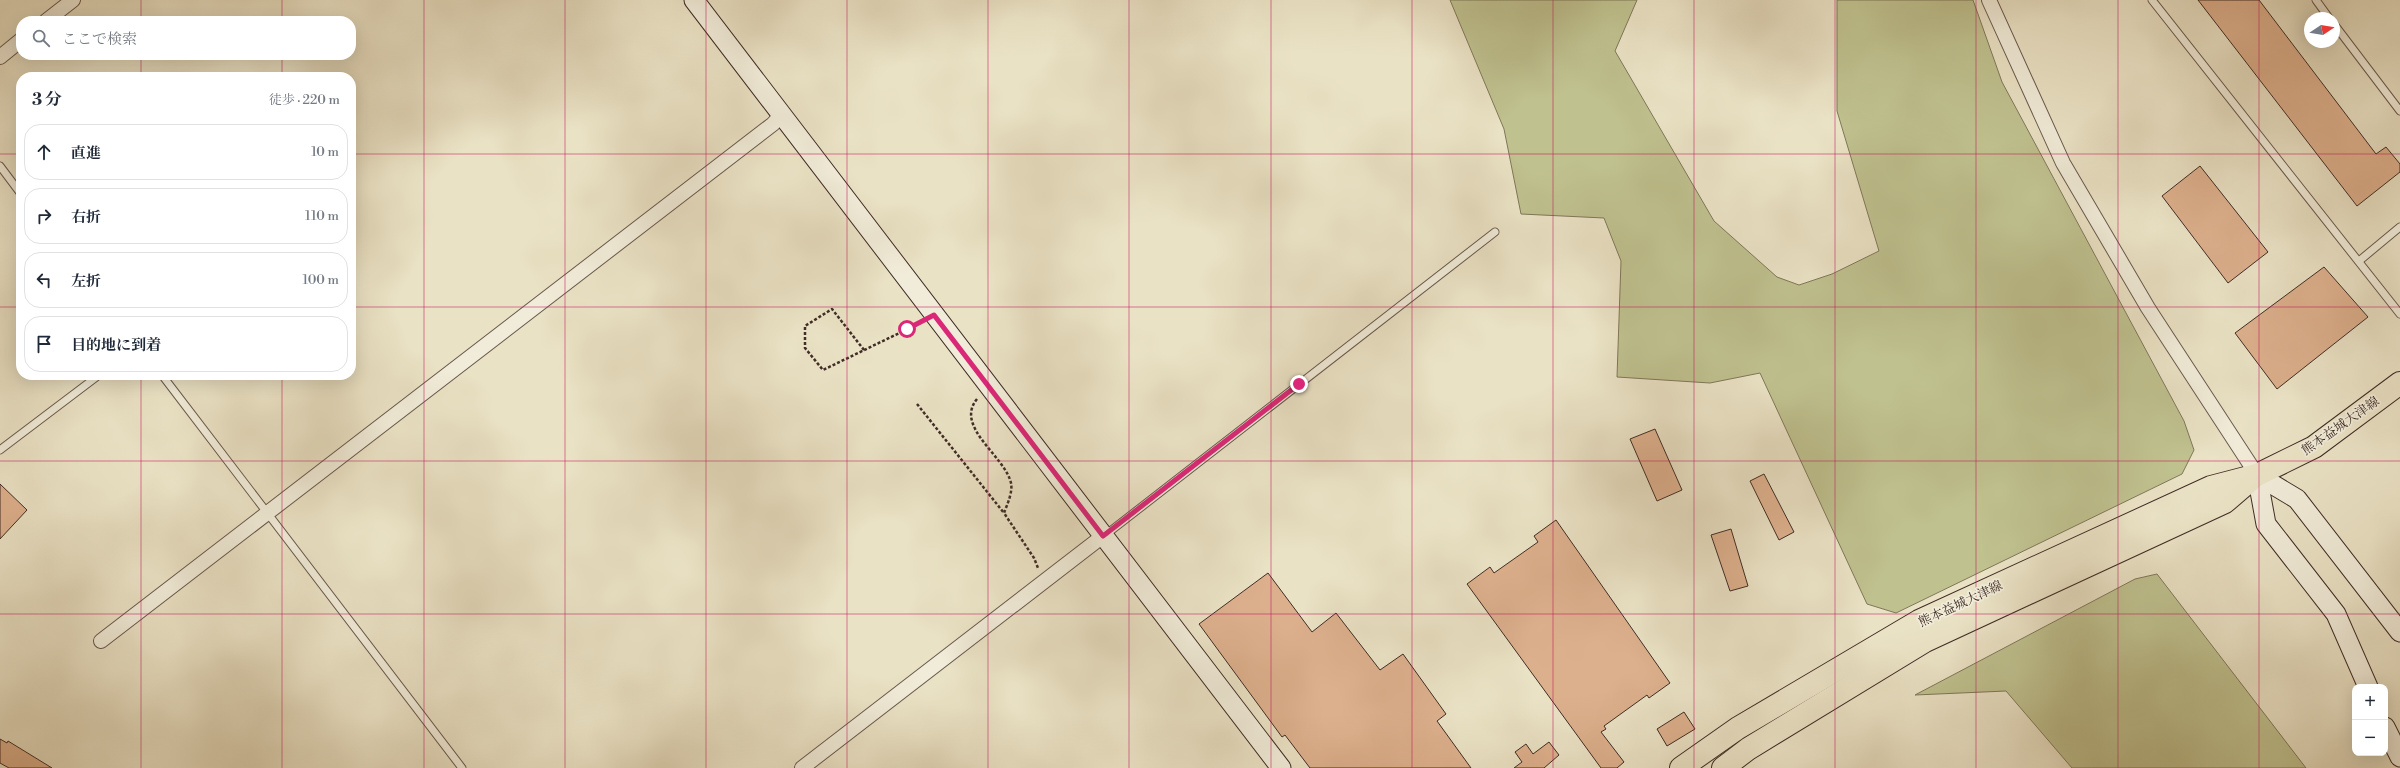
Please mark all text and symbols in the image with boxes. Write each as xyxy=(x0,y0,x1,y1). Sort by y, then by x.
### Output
north arrow xyxy=(2304,12,2340,48)
search box xyxy=(16,16,356,60)
icon: search xyxy=(30,27,52,49)
text: ここで検索 xyxy=(62,30,137,49)
text: 3 分 xyxy=(32,89,62,111)
text: 徒歩 · 220 m xyxy=(269,92,340,108)
icon: ahead xyxy=(33,141,55,163)
text: 直進 xyxy=(71,144,101,163)
text: 10 m xyxy=(311,144,339,160)
icon: right xyxy=(33,205,55,227)
text: 右折 xyxy=(71,208,101,227)
text: 110 m xyxy=(305,208,339,224)
icon: left xyxy=(33,269,55,291)
text: 左折 xyxy=(71,272,101,291)
text: 100 m xyxy=(303,272,339,288)
route start xyxy=(898,320,916,338)
icon: arrive xyxy=(33,333,55,355)
text: 目的地に到着 xyxy=(71,336,161,355)
route end xyxy=(1290,375,1308,393)
street label: 熊本益城大津線 xyxy=(2299,393,2382,458)
street label: 熊本益城大津線 xyxy=(1916,577,2005,630)
map controls xyxy=(2352,684,2388,756)
button: + xyxy=(2352,684,2388,720)
button: − xyxy=(2352,720,2388,756)

